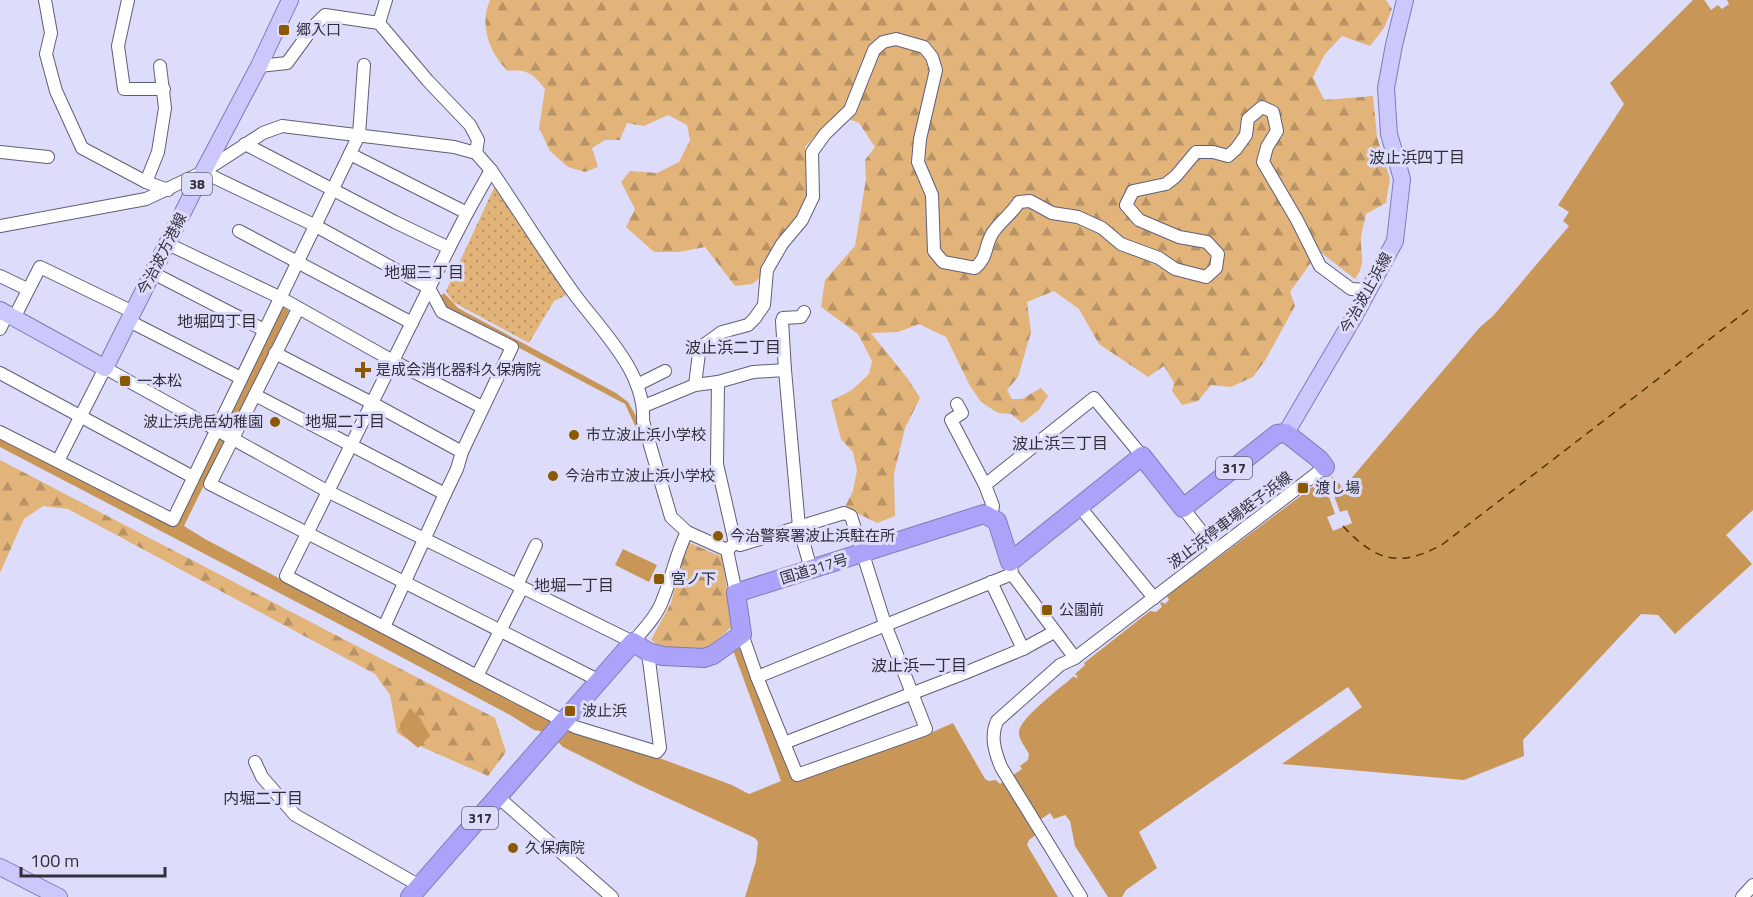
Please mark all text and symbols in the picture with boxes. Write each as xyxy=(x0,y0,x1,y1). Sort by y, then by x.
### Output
place label: 郷入口 xyxy=(296,18,341,41)
marker: 郷入口 xyxy=(277,23,291,37)
district label: 波止浜四丁目 xyxy=(1369,145,1465,169)
road number: 38 xyxy=(182,173,212,195)
street label: 今治波方港線 xyxy=(131,208,192,299)
street label: 今治波止浜線 xyxy=(1334,248,1397,338)
district label: 地堀三丁目 xyxy=(384,260,464,284)
district label: 地堀四丁目 xyxy=(177,309,257,333)
district label: 波止浜二丁目 xyxy=(685,335,781,359)
place label: 是成会消化器科久保病院 xyxy=(376,358,541,381)
marker: 是成会消化器科久保病院 xyxy=(354,361,372,379)
place label: 一本松 xyxy=(137,369,182,392)
marker: 一本松 xyxy=(118,374,132,388)
district label: 地堀二丁目 xyxy=(305,409,385,433)
place label: 波止浜虎岳幼稚園 xyxy=(143,410,263,433)
marker: 波止浜虎岳幼稚園 xyxy=(268,415,282,429)
place label: 市立波止浜小学校 xyxy=(586,423,706,446)
marker: 市立波止浜小学校 xyxy=(567,428,581,442)
district label: 波止浜三丁目 xyxy=(1012,431,1108,455)
road number: 317 xyxy=(1216,457,1252,479)
place label: 今治市立波止浜小学校 xyxy=(565,464,715,487)
street label: 波止浜停車場蛭子浜線 xyxy=(1163,465,1297,574)
marker: 今治市立波止浜小学校 xyxy=(546,469,560,483)
place label: 渡し場 xyxy=(1315,476,1360,499)
marker: 渡し場 xyxy=(1296,481,1310,495)
place label: 今治警察署波止浜駐在所 xyxy=(730,524,895,547)
marker: 今治警察署波止浜駐在所 xyxy=(711,529,725,543)
street label: 国道317号 xyxy=(777,547,851,590)
place label: 宮ノ下 xyxy=(671,567,716,590)
marker: 宮ノ下 xyxy=(652,572,666,586)
district label: 地堀一丁目 xyxy=(534,573,614,597)
place label: 公園前 xyxy=(1059,598,1104,621)
marker: 公園前 xyxy=(1040,603,1054,617)
district label: 波止浜一丁目 xyxy=(871,653,967,677)
place label: 波止浜 xyxy=(582,699,627,722)
marker: 波止浜 xyxy=(563,704,577,718)
district label: 内堀二丁目 xyxy=(223,786,303,810)
road number: 317 xyxy=(462,807,498,829)
place label: 久保病院 xyxy=(525,836,585,859)
scale bar xyxy=(21,840,165,878)
marker: 久保病院 xyxy=(506,841,520,855)
text: 100 m xyxy=(30,847,79,874)

